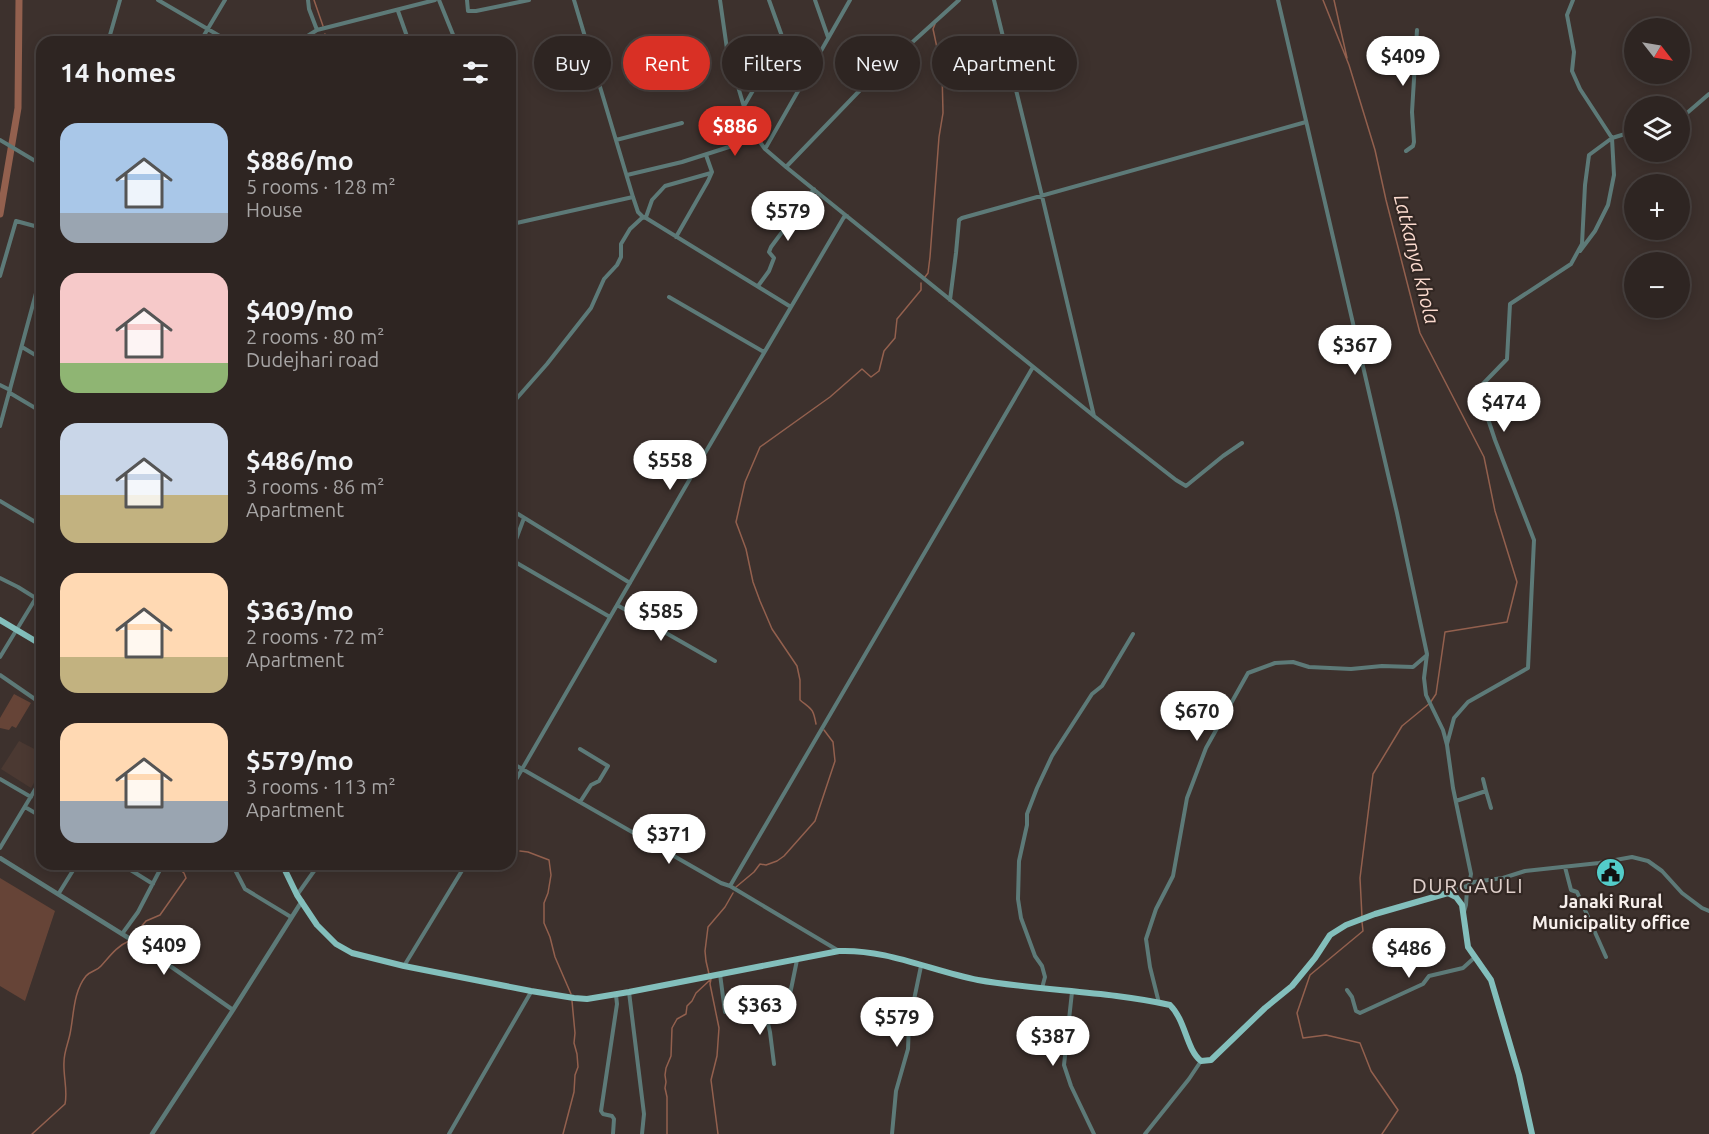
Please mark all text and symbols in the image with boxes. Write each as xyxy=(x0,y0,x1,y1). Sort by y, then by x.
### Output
north arrow xyxy=(1624,18,1690,84)
map controls xyxy=(1624,18,1690,318)
chip: Buy xyxy=(534,36,611,90)
chip: Rent xyxy=(623,36,710,90)
chip: Filters xyxy=(722,36,823,90)
chip: New xyxy=(835,36,920,90)
chip: Apartment xyxy=(932,36,1077,90)
pin: $409 xyxy=(1367,36,1439,87)
text: $409 xyxy=(1380,44,1426,67)
icon: filters xyxy=(459,56,492,89)
text: 14 homes xyxy=(60,58,176,87)
button: layers xyxy=(1624,96,1690,162)
pin: $886 xyxy=(699,106,771,157)
text: $886 xyxy=(712,114,758,137)
text: $886/mo xyxy=(246,146,354,175)
icon: home xyxy=(108,147,180,219)
button: + xyxy=(1624,174,1690,240)
text: 5 rooms · 128 m² xyxy=(246,175,396,198)
pin: $579 xyxy=(752,191,824,242)
water label: Latkanya khola xyxy=(1390,192,1444,326)
text: House xyxy=(246,198,303,221)
text: $579 xyxy=(765,199,811,222)
button: − xyxy=(1624,252,1690,318)
text: $409/mo xyxy=(246,296,354,325)
icon: home xyxy=(108,297,180,369)
text: 2 rooms · 80 m² xyxy=(246,325,384,348)
pin: $367 xyxy=(1319,325,1391,376)
text: $367 xyxy=(1332,333,1378,356)
text: Dudejhari road xyxy=(246,348,379,371)
pin: $474 xyxy=(1468,382,1540,433)
text: $474 xyxy=(1481,390,1527,413)
pin: $558 xyxy=(634,440,706,491)
text: $486/mo xyxy=(246,446,354,475)
icon: home xyxy=(108,447,180,519)
text: $558 xyxy=(647,448,693,471)
text: 3 rooms · 86 m² xyxy=(246,475,384,498)
text: Apartment xyxy=(246,498,344,521)
pin: $585 xyxy=(625,591,697,642)
text: $363/mo xyxy=(246,596,354,625)
icon: home xyxy=(108,597,180,669)
text: $585 xyxy=(638,599,684,622)
text: 2 rooms · 72 m² xyxy=(246,625,384,648)
text: Apartment xyxy=(246,648,344,671)
pin: $670 xyxy=(1161,691,1233,742)
text: $670 xyxy=(1174,699,1220,722)
text: $579/mo xyxy=(246,746,354,775)
icon: home xyxy=(108,747,180,819)
text: 3 rooms · 113 m² xyxy=(246,775,396,798)
text: Apartment xyxy=(246,798,344,821)
pin: $371 xyxy=(633,814,705,865)
text: $371 xyxy=(646,822,692,845)
public building icon: Janaki Rural Municipality office xyxy=(1595,856,1627,888)
district label: DURGAULI xyxy=(1412,873,1524,897)
place label: Janaki Rural Municipality office xyxy=(1532,891,1690,932)
pin: $409 xyxy=(128,925,200,976)
pin: $486 xyxy=(1373,928,1445,979)
text: $409 xyxy=(141,933,187,956)
text: $486 xyxy=(1386,936,1432,959)
pin: $363 xyxy=(724,985,796,1036)
text: $363 xyxy=(737,993,783,1016)
pin: $579 xyxy=(861,997,933,1048)
text: $579 xyxy=(874,1005,920,1028)
pin: $387 xyxy=(1017,1016,1089,1067)
text: $387 xyxy=(1030,1024,1076,1047)

